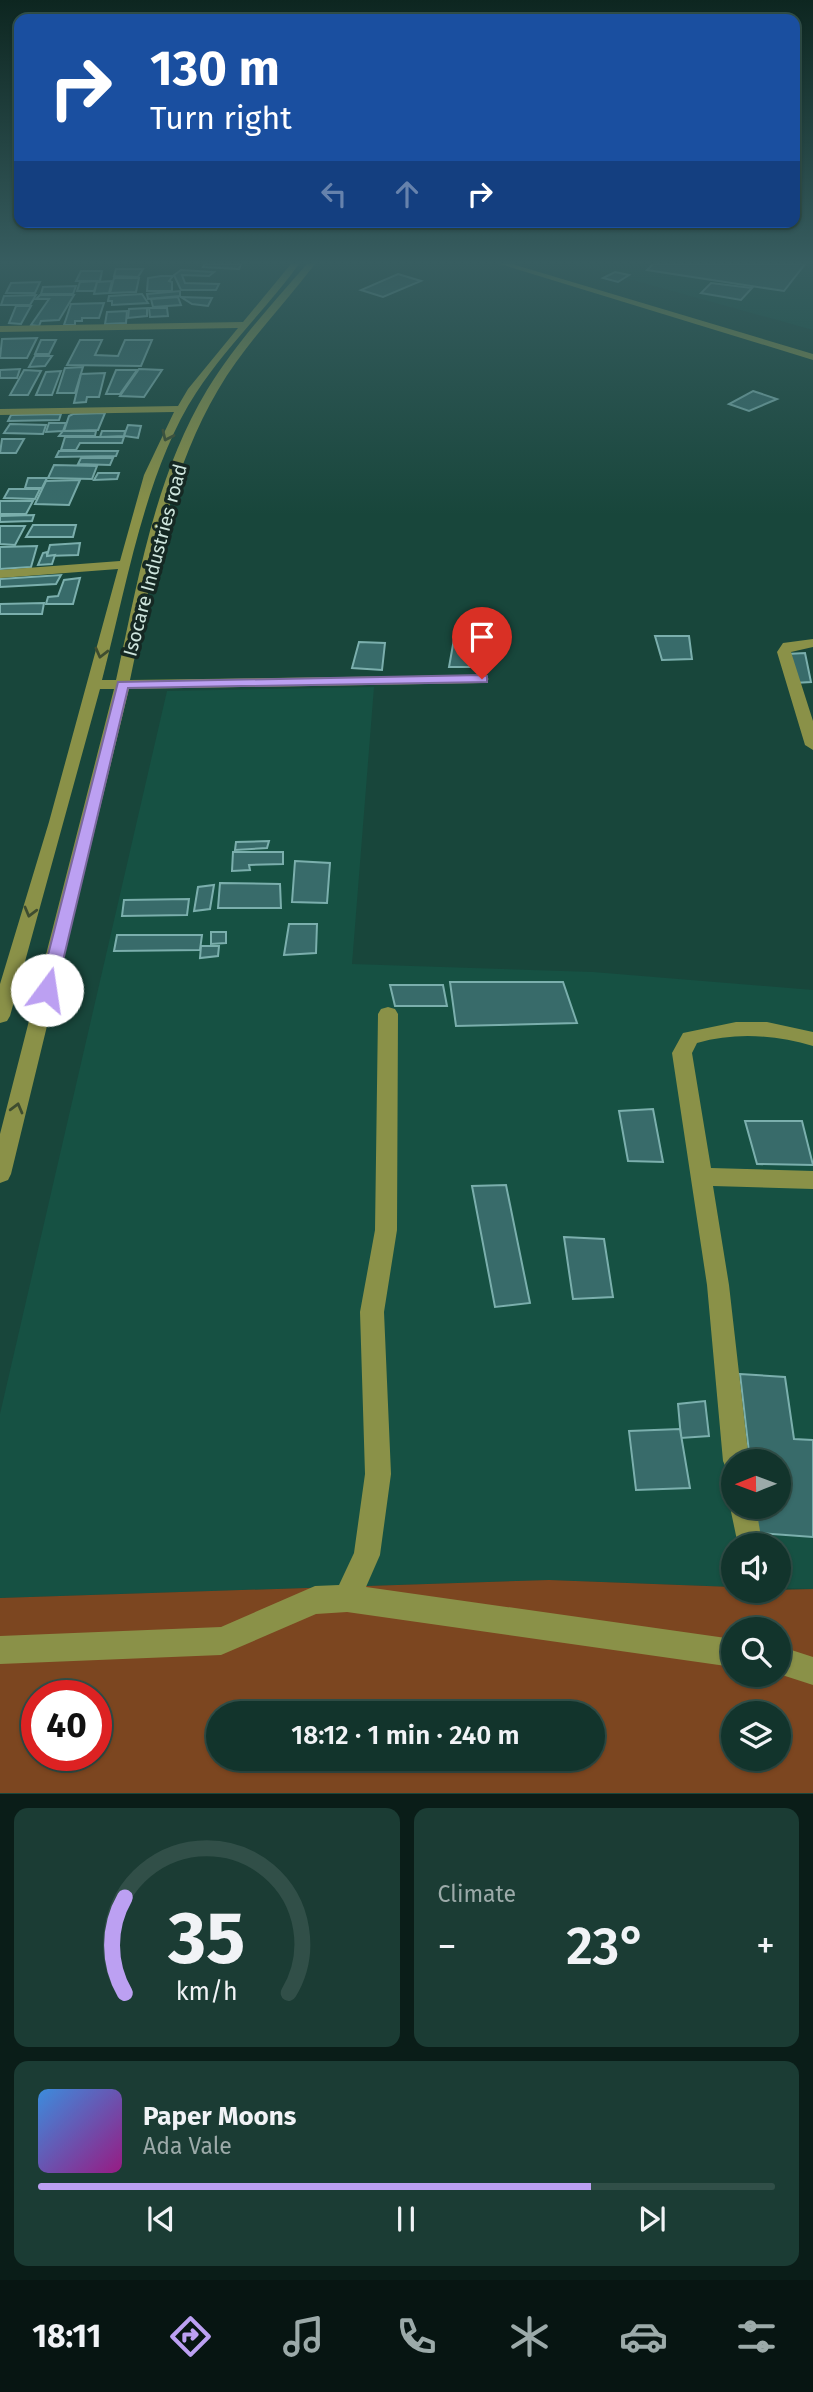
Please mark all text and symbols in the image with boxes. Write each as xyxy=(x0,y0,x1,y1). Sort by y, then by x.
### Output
text: 130 m xyxy=(150,39,280,98)
icon: right xyxy=(35,42,126,133)
text: Turn right xyxy=(150,99,292,137)
icon: left xyxy=(315,175,353,213)
icon: ahead xyxy=(388,175,426,213)
icon: right xyxy=(461,175,499,213)
one-way arrow xyxy=(161,429,175,441)
street label: Isocare Industries road xyxy=(118,461,192,659)
pin xyxy=(452,607,512,679)
icon: arrive xyxy=(463,618,501,656)
one-way arrow xyxy=(95,647,109,659)
one-way arrow xyxy=(24,906,38,918)
position arrow xyxy=(10,953,84,1027)
one-way arrow xyxy=(9,1102,23,1114)
north arrow xyxy=(721,1449,791,1519)
map controls xyxy=(721,1449,791,1771)
button: sound xyxy=(721,1533,791,1603)
button: search xyxy=(721,1617,791,1687)
speed limit sign: 40 xyxy=(21,1680,112,1771)
button: layers xyxy=(721,1701,791,1771)
text: 18:12 · 1 min · 240 m xyxy=(291,1720,520,1751)
text: Climate xyxy=(438,1880,516,1908)
text: 35 xyxy=(167,1896,245,1983)
text: 23° xyxy=(566,1915,646,1978)
text: − xyxy=(438,1923,457,1969)
text: + xyxy=(756,1923,775,1969)
text: km/h xyxy=(176,1977,238,2007)
text: Paper Moons xyxy=(143,2101,296,2132)
text: Ada Vale xyxy=(143,2132,232,2160)
icon: previous xyxy=(142,2200,180,2238)
icon: pause xyxy=(387,2200,425,2238)
icon: next xyxy=(633,2200,671,2238)
icon: directions xyxy=(166,2312,215,2361)
icon: music xyxy=(279,2312,328,2361)
icon: phone xyxy=(392,2312,441,2361)
icon: climate xyxy=(505,2312,554,2361)
icon: car xyxy=(619,2312,668,2361)
icon: filters xyxy=(732,2312,781,2361)
text: 18:11 xyxy=(32,2317,101,2355)

